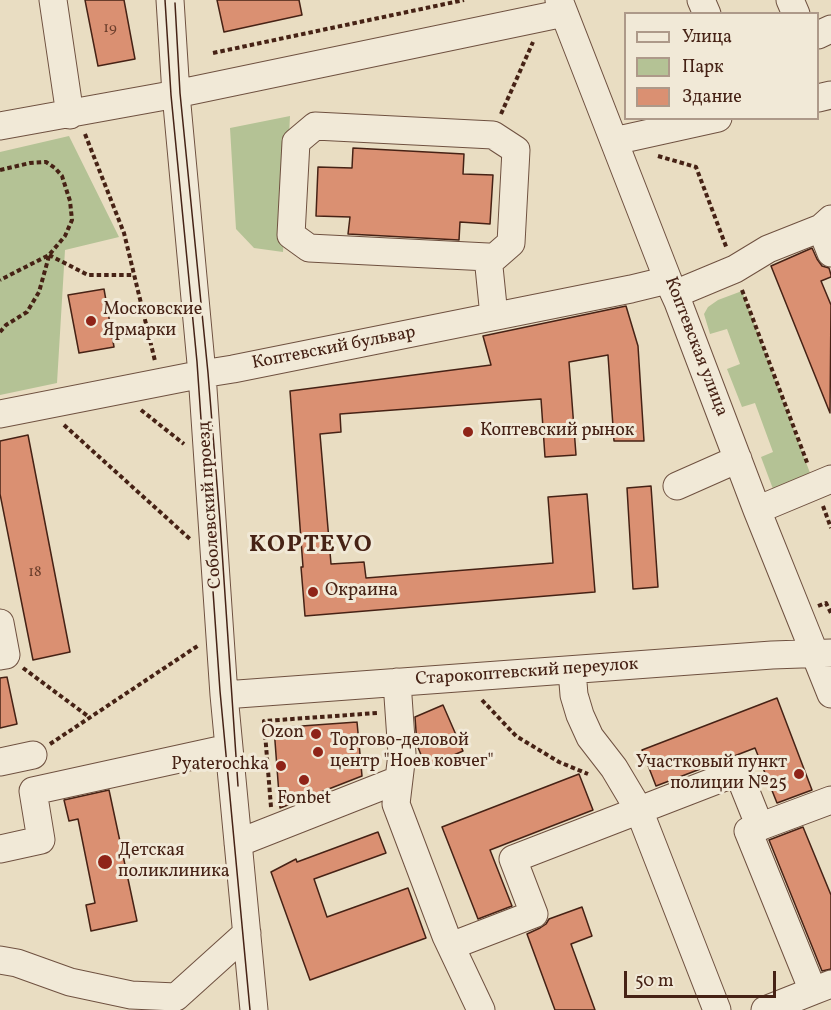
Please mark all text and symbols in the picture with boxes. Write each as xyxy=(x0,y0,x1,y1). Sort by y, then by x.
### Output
legend xyxy=(624,12,819,120)
house number: 19 xyxy=(103,20,117,38)
text: Улица xyxy=(682,25,732,50)
text: Парк xyxy=(682,55,724,80)
text: Здание xyxy=(682,85,742,110)
street label: Коптевская улица xyxy=(658,274,732,420)
place label: Московские Ярмарки xyxy=(103,300,202,342)
marker: Московские Ярмарки xyxy=(84,314,98,328)
street label: Коптевский бульвар xyxy=(250,323,418,375)
street label: Соболевский проезд xyxy=(194,420,228,590)
place label: Коптевский рынок xyxy=(480,421,634,443)
marker: Коптевский рынок xyxy=(461,425,475,439)
district label: KOPTEVO xyxy=(249,533,373,561)
house number: 18 xyxy=(28,564,42,582)
place label: Окраина xyxy=(325,581,398,603)
marker: Окраина xyxy=(306,585,320,599)
street label: Старокоптевский переулок xyxy=(415,654,639,692)
place label: Ozon xyxy=(262,723,304,745)
marker: Ozon xyxy=(309,727,323,741)
place label: Торгово-деловой центр "Ноев ковчег" xyxy=(330,731,494,774)
marker: Торгово-деловой центр "Ноев ковчег" xyxy=(311,745,325,759)
place label: Участковый пункт полиции №25 xyxy=(636,753,787,795)
place label: Pyaterochka xyxy=(171,755,269,777)
marker: Pyaterochka xyxy=(274,759,288,773)
marker: Участковый пункт полиции №25 xyxy=(792,767,806,781)
marker: Fonbet xyxy=(297,773,311,787)
place label: Fonbet xyxy=(277,789,331,811)
place label: Детская поликлиника xyxy=(118,841,230,884)
marker: Детская поликлиника xyxy=(96,853,114,871)
scale bar xyxy=(627,959,778,997)
text: 50 m xyxy=(635,969,674,994)

